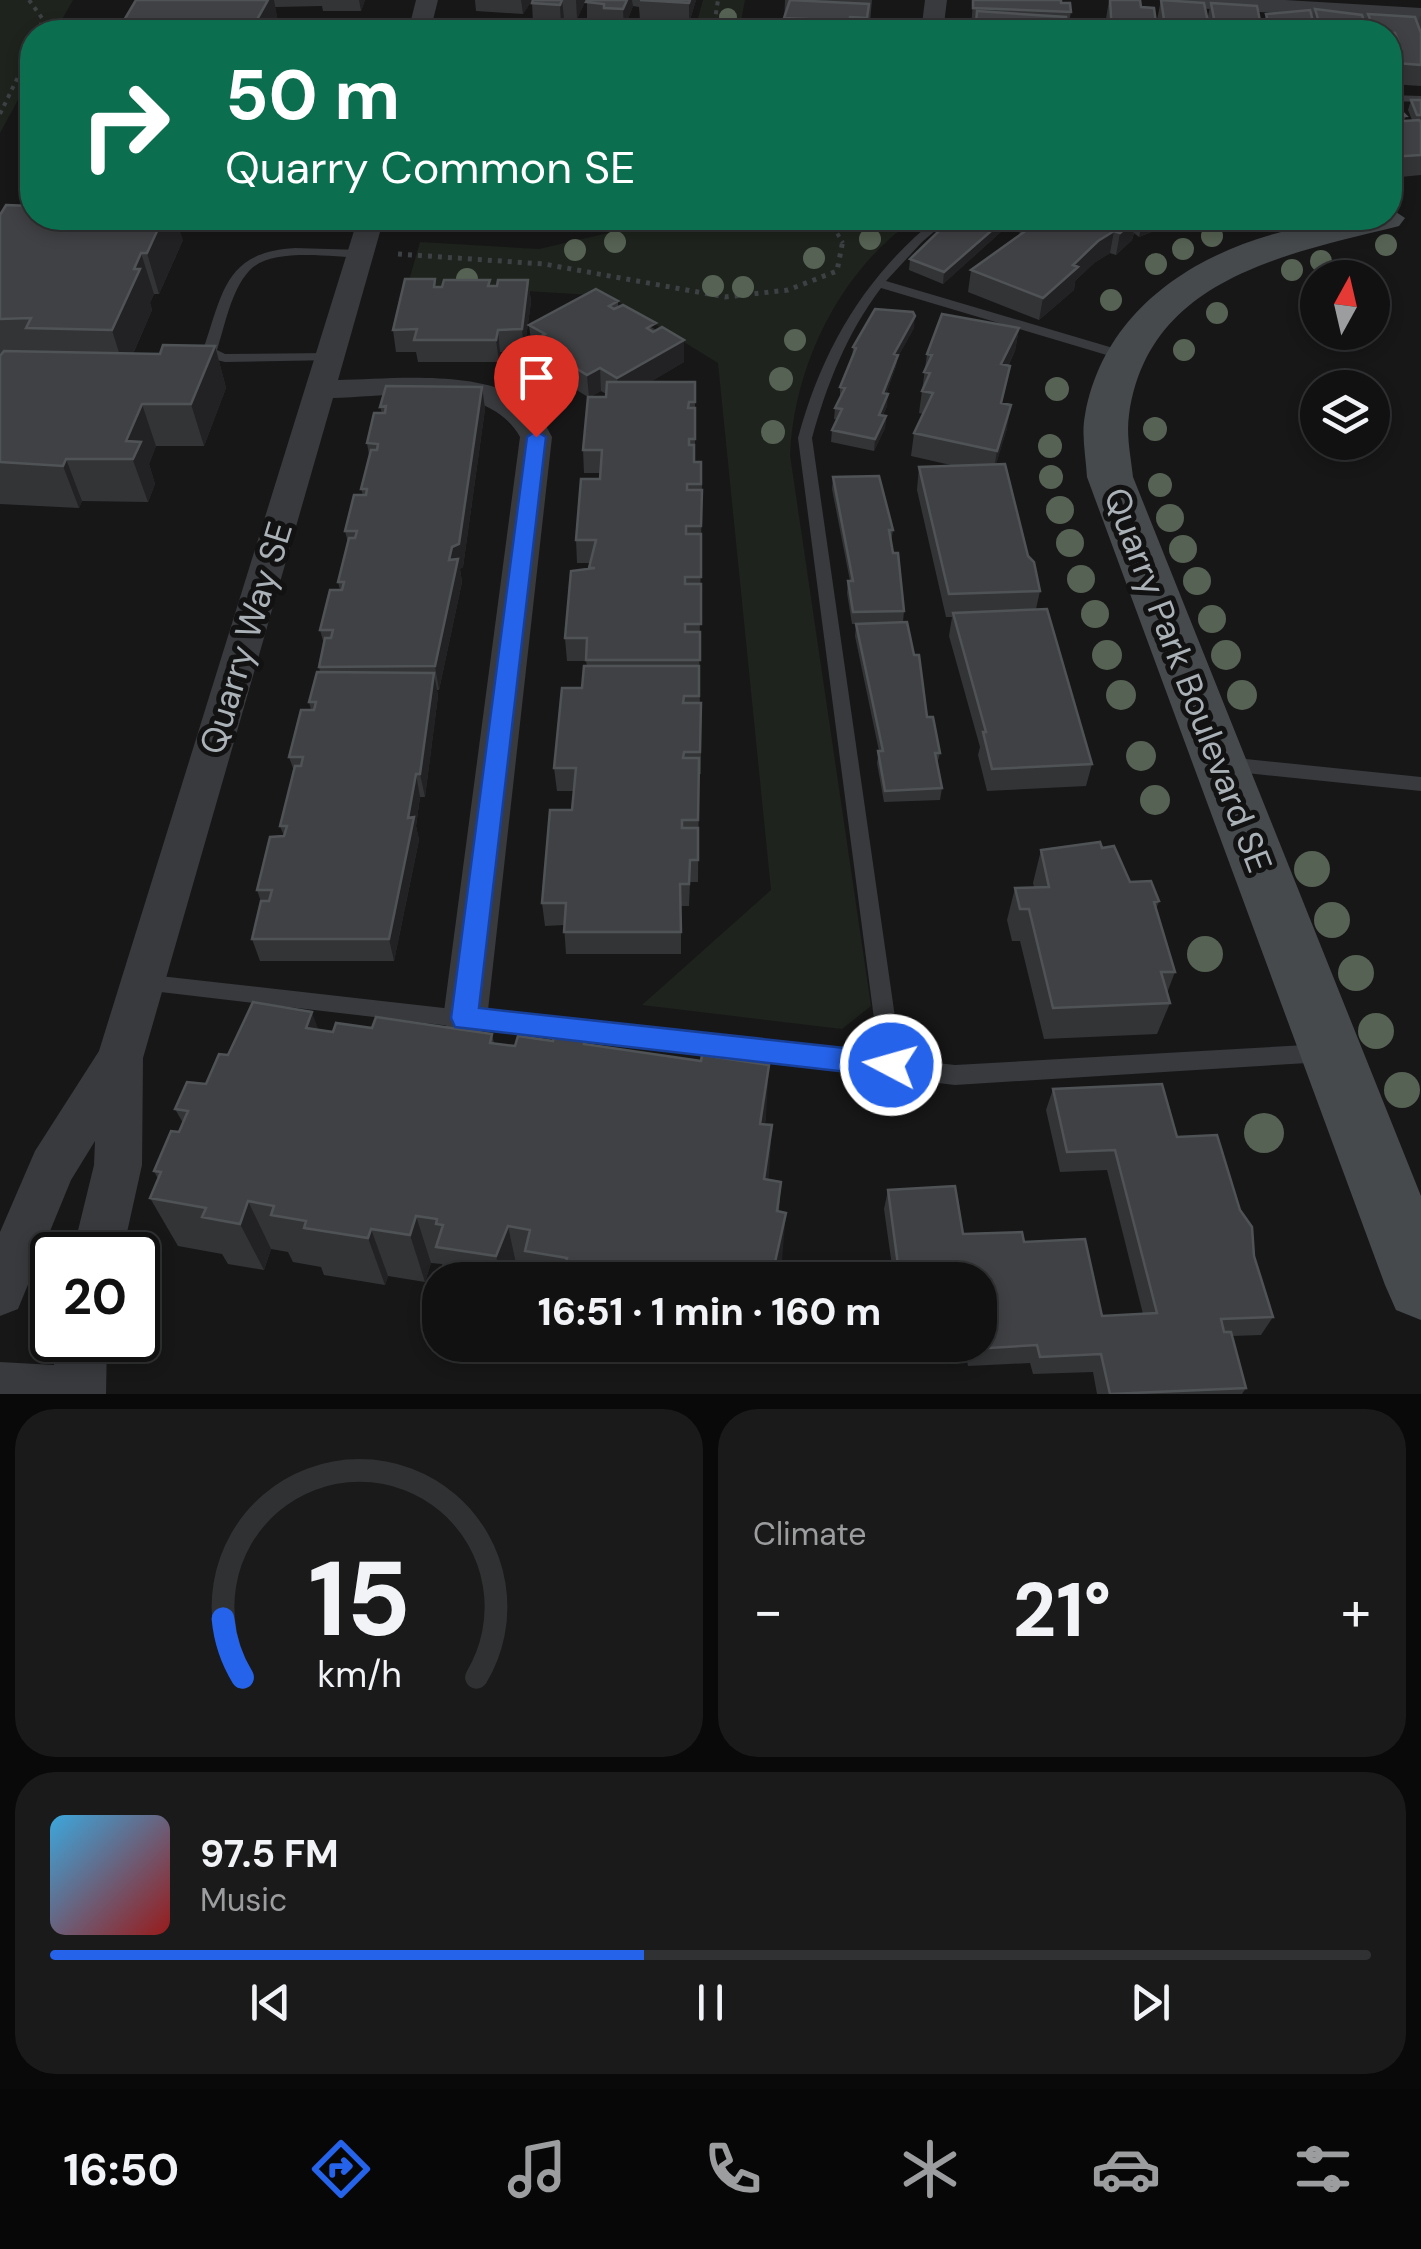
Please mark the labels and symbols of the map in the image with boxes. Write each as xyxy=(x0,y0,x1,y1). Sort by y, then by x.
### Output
north arrow xyxy=(1300,260,1390,350)
pin xyxy=(494,335,579,438)
street label: Quarry Park Boulevard SE xyxy=(1093,481,1283,879)
street label: Quarry Way SE xyxy=(189,516,303,760)
position arrow xyxy=(839,1013,943,1117)
speed limit sign: 20 xyxy=(30,1232,160,1362)

